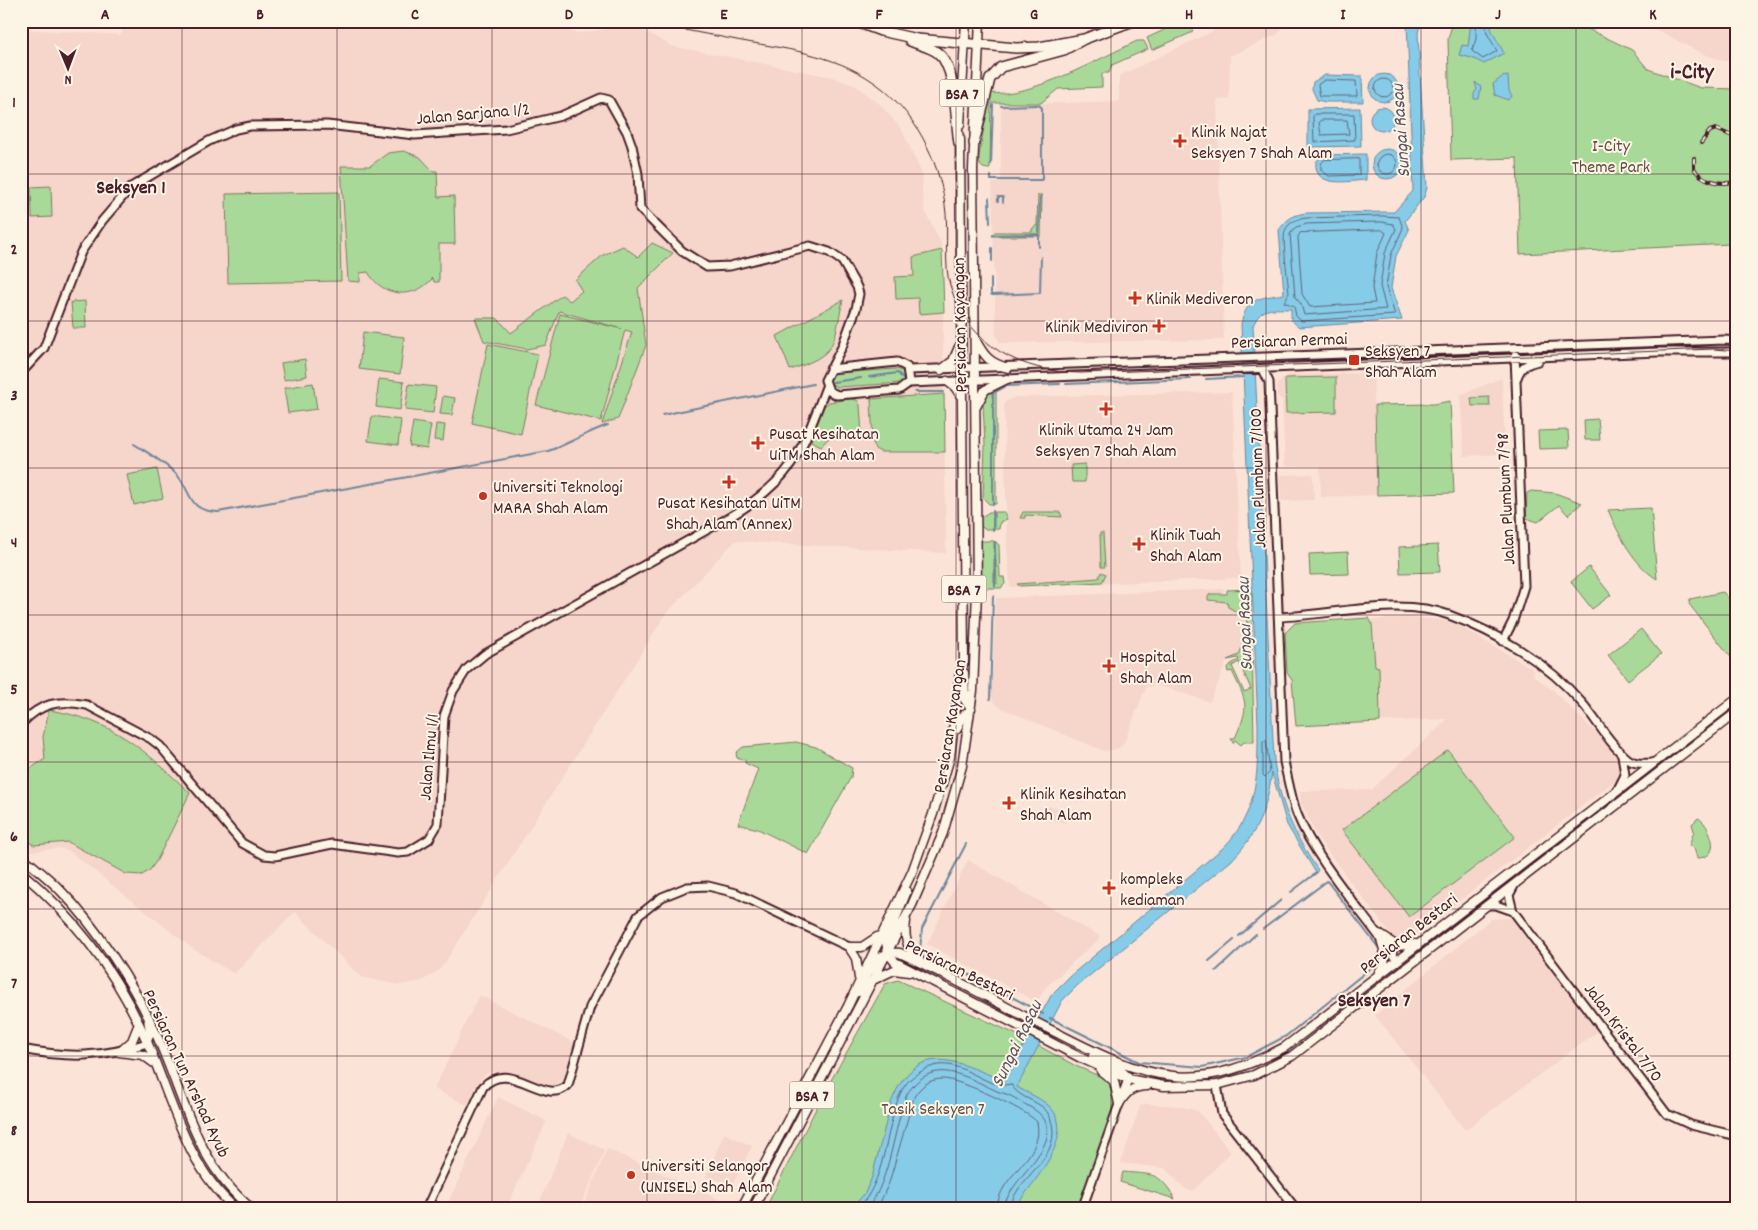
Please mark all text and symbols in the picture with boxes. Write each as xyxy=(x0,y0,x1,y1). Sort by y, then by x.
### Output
text: A xyxy=(101,4,110,27)
text: B xyxy=(256,4,264,27)
text: C xyxy=(411,4,419,27)
text: D xyxy=(565,4,574,27)
text: E xyxy=(720,4,728,27)
text: F xyxy=(875,4,883,27)
text: G xyxy=(1030,4,1038,27)
text: H xyxy=(1185,4,1193,27)
text: I xyxy=(1341,4,1347,27)
text: J xyxy=(1495,4,1501,27)
text: K xyxy=(1649,4,1657,27)
north arrow xyxy=(42,42,92,92)
district label: i-City xyxy=(1670,58,1715,89)
text: N xyxy=(64,69,72,89)
road number: BSA 7 xyxy=(940,80,984,106)
water label: Sungai Rasau xyxy=(1386,81,1419,178)
text: 1 xyxy=(12,92,16,115)
street label: Jalan Sarjana 1/2 xyxy=(415,98,531,133)
place label: Klinik Najat Seksyen 7 Shah Alam xyxy=(1191,121,1332,167)
marker: Klinik Najat Seksyen 7 Shah Alam xyxy=(1173,134,1187,148)
park label: I-City Theme Park xyxy=(1572,135,1650,181)
district label: Seksyen 1 xyxy=(96,175,166,203)
text: 2 xyxy=(11,239,18,262)
street label: Persiaran Kayangan xyxy=(948,257,975,393)
place label: Klinik Mediveron xyxy=(1146,288,1254,313)
marker: Klinik Mediveron xyxy=(1128,291,1142,305)
place label: Klinik Mediviron xyxy=(1045,316,1148,341)
marker: Klinik Mediviron xyxy=(1152,319,1166,333)
street label: Persiaran Permai xyxy=(1230,328,1348,357)
place label: Seksyen 7 Shah Alam xyxy=(1365,340,1437,386)
marker: Seksyen 7 Shah Alam xyxy=(1347,353,1361,367)
text: 3 xyxy=(10,385,18,408)
marker: Klinik Utama 24 Jam Seksyen 7 Shah Alam xyxy=(1099,402,1113,416)
street label: Jalan Plumbum 7/100 xyxy=(1245,407,1274,548)
place label: Klinik Utama 24 Jam Seksyen 7 Shah Alam xyxy=(1035,419,1177,465)
place label: Pusat Kesihatan UiTM Shah Alam xyxy=(769,423,879,469)
street label: Jalan Plumbum 7/98 xyxy=(1492,432,1523,566)
marker: Pusat Kesihatan UiTM Shah Alam xyxy=(751,436,765,450)
marker: Pusat Kesihatan UiTM Shah Alam (Annex) xyxy=(722,475,736,489)
place label: Universiti Teknologi MARA Shah Alam xyxy=(493,476,623,522)
marker: Universiti Teknologi MARA Shah Alam xyxy=(477,490,489,502)
place label: Pusat Kesihatan UiTM Shah Alam (Annex) xyxy=(657,492,801,538)
place label: Klinik Tuah Shah Alam xyxy=(1150,524,1222,570)
text: 4 xyxy=(11,532,17,555)
marker: Klinik Tuah Shah Alam xyxy=(1132,537,1146,551)
water label: Sungai Rasau xyxy=(1231,575,1262,671)
road number: BSA 7 xyxy=(942,576,986,602)
place label: Hospital Shah Alam xyxy=(1120,646,1192,692)
street label: Persiaran Kayangan xyxy=(929,658,974,795)
marker: Hospital Shah Alam xyxy=(1102,659,1116,673)
text: 5 xyxy=(10,679,18,702)
street label: Jalan Ilmu 1/1 xyxy=(414,713,447,802)
place label: Klinik Kesihatan Shah Alam xyxy=(1020,783,1126,829)
marker: Klinik Kesihatan Shah Alam xyxy=(1002,796,1016,810)
text: 6 xyxy=(10,826,18,849)
place label: kompleks kediaman xyxy=(1120,868,1185,914)
marker: kompleks kediaman xyxy=(1102,881,1116,895)
street label: Persiaran Bestari xyxy=(1355,889,1464,981)
street label: Persiaran Bestari xyxy=(900,934,1018,1009)
text: 7 xyxy=(11,973,17,996)
street label: Jalan Kristal 7/70 xyxy=(1576,979,1668,1088)
street label: Persiaran Tun Arshad Ayub xyxy=(135,986,235,1162)
district label: Seksyen 7 xyxy=(1338,988,1411,1016)
water label: Sungai Rasau xyxy=(985,995,1052,1093)
road number: BSA 7 xyxy=(790,1082,834,1108)
park label: Tasik Seksyen 7 xyxy=(881,1098,985,1123)
text: 8 xyxy=(11,1120,18,1143)
place label: Universiti Selangor (UNISEL) Shah Alam xyxy=(641,1155,773,1201)
marker: Universiti Selangor (UNISEL) Shah Alam xyxy=(625,1169,637,1181)

